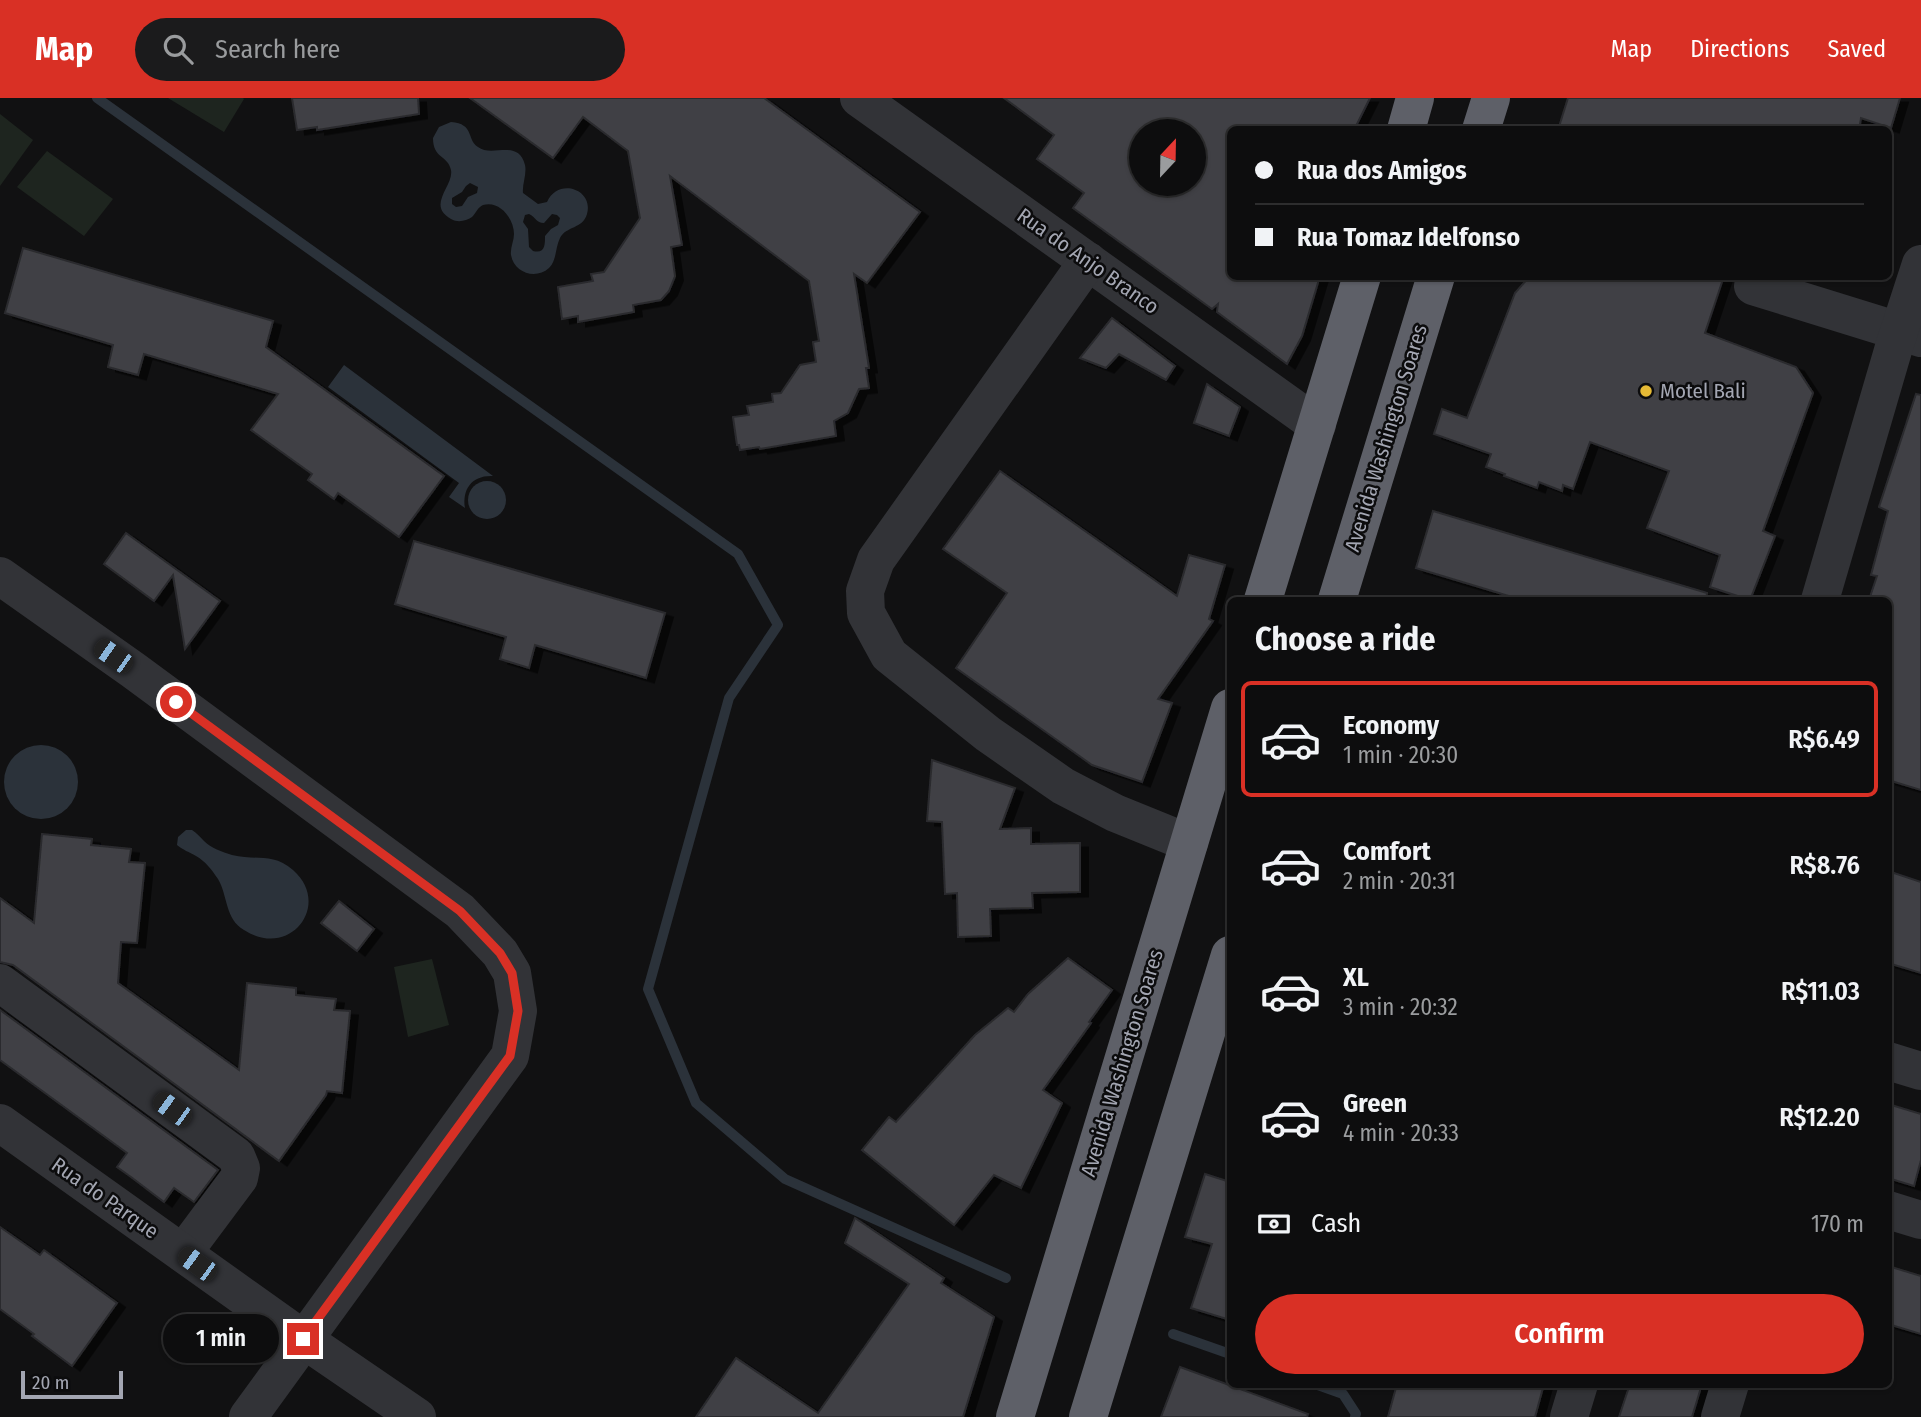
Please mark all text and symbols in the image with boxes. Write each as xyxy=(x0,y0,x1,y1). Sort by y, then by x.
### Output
search box xyxy=(135,18,625,81)
text: Map xyxy=(35,29,93,69)
icon: search xyxy=(159,30,197,68)
text: Search here xyxy=(215,34,340,65)
text: Map xyxy=(1611,35,1652,63)
text: Directions xyxy=(1690,35,1789,63)
text: Saved xyxy=(1827,35,1886,63)
north arrow xyxy=(1129,119,1206,196)
map controls xyxy=(1129,119,1206,196)
text: Rua dos Amigos xyxy=(1297,155,1467,186)
street label: Rua do Anjo Branco xyxy=(1012,202,1164,320)
text: Rua Tomaz Idelfonso xyxy=(1297,222,1520,253)
street label: Avenida Washington Soares xyxy=(1339,321,1433,555)
place label: Motel Bali xyxy=(1660,378,1746,404)
marker: Motel Bali xyxy=(1638,383,1654,399)
text: Choose a ride xyxy=(1255,620,1436,658)
car xyxy=(90,635,137,677)
route start xyxy=(160,686,192,718)
icon: car xyxy=(1259,708,1322,771)
text: Economy xyxy=(1343,710,1439,741)
text: R$6.49 xyxy=(1788,724,1860,755)
text: 1 min · 20:30 xyxy=(1343,741,1458,769)
icon: car xyxy=(1259,834,1322,897)
text: Comfort xyxy=(1343,836,1431,867)
text: R$8.76 xyxy=(1790,850,1860,881)
text: 2 min · 20:31 xyxy=(1343,867,1456,895)
street label: Avenida Washington Soares xyxy=(1075,946,1169,1180)
icon: car xyxy=(1259,960,1322,1023)
text: XL xyxy=(1343,962,1369,993)
text: R$11.03 xyxy=(1781,976,1860,1007)
text: 3 min · 20:32 xyxy=(1343,993,1458,1021)
icon: car xyxy=(1259,1086,1322,1149)
car xyxy=(149,1088,196,1130)
text: Green xyxy=(1343,1088,1407,1119)
text: R$12.20 xyxy=(1779,1102,1860,1133)
text: 4 min · 20:33 xyxy=(1343,1119,1459,1147)
street label: Rua do Parque xyxy=(47,1152,163,1244)
icon: cash xyxy=(1255,1205,1293,1243)
text: Cash xyxy=(1311,1208,1361,1239)
text: 170 m xyxy=(1811,1210,1864,1238)
car xyxy=(174,1243,221,1285)
button: Confirm xyxy=(1255,1294,1864,1374)
callout: 1 min xyxy=(163,1314,278,1364)
route end xyxy=(287,1323,319,1355)
text: 1 min xyxy=(196,1324,246,1352)
scale bar xyxy=(21,1368,122,1400)
text: 20 m xyxy=(32,1371,69,1394)

